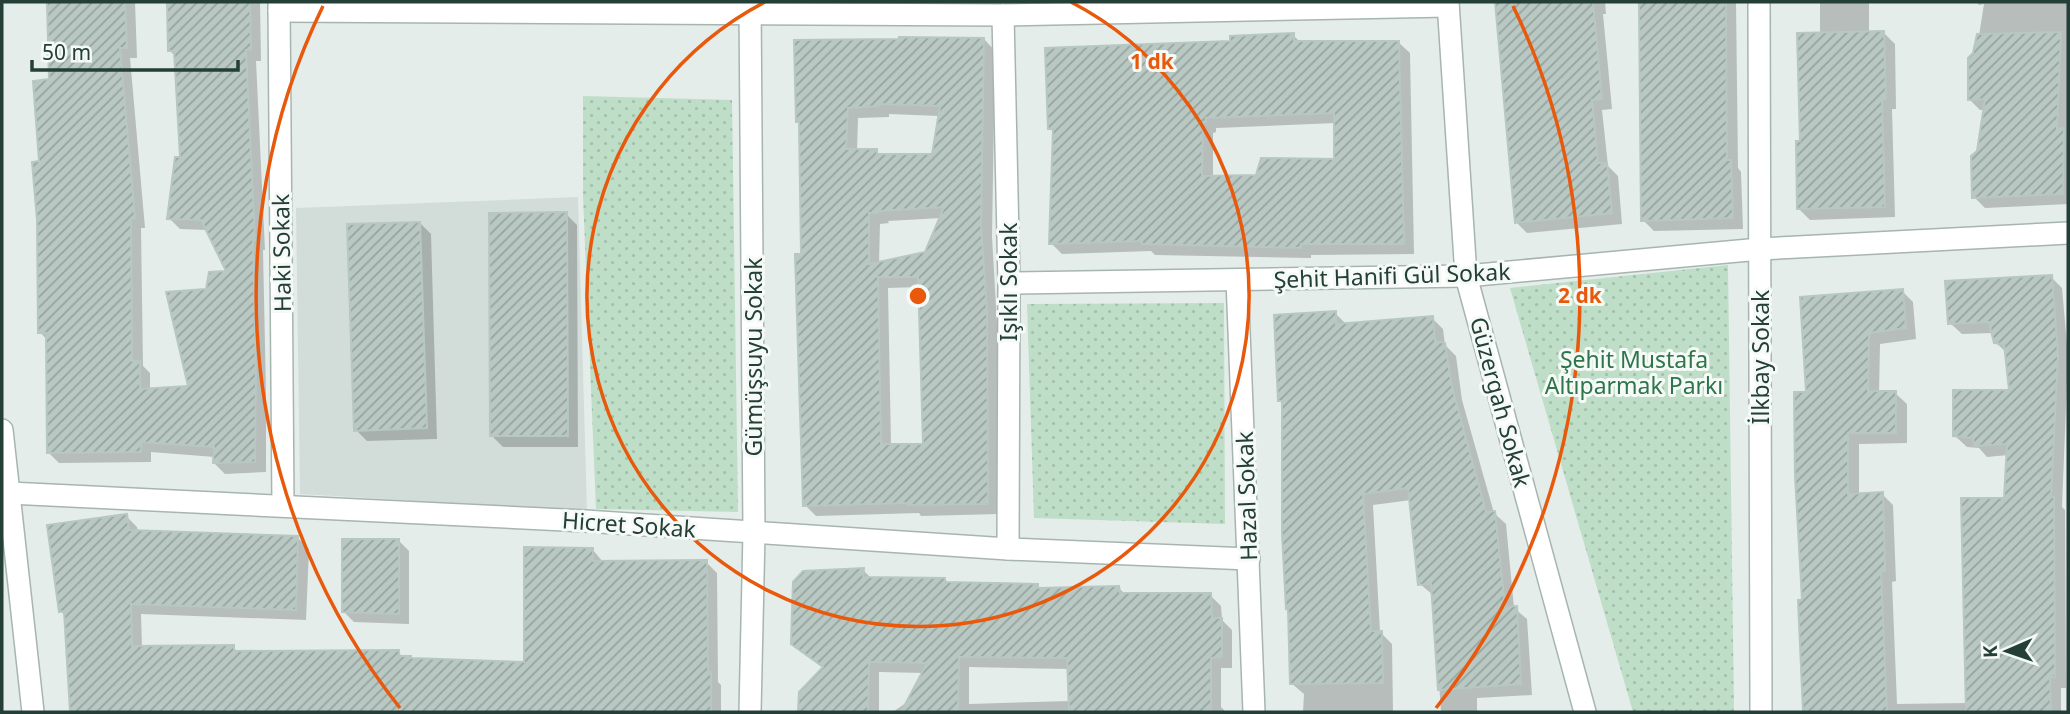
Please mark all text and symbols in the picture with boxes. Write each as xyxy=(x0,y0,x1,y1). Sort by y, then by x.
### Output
scale bar xyxy=(32,28,238,72)
text: 50 m xyxy=(42,38,91,66)
text: 1 dk xyxy=(1130,47,1175,75)
street label: Haki Sokak xyxy=(264,193,298,312)
street label: Işıklı Sokak xyxy=(992,222,1024,341)
street label: Şehit Hanifi Gül Sokak xyxy=(1273,255,1512,295)
street label: Gümüşsuyu Sokak xyxy=(737,257,769,456)
text: 2 dk xyxy=(1558,281,1603,309)
centre of rings xyxy=(906,284,930,308)
street label: İlkbay Sokak xyxy=(1744,289,1776,424)
street label: Güzergah Sokak xyxy=(1463,313,1539,491)
park label: Şehit Mustafa Altıparmak Parkı xyxy=(1545,343,1723,401)
street label: Hazal Sokak xyxy=(1228,430,1264,561)
street label: Hicret Sokak xyxy=(561,503,698,545)
north arrow xyxy=(1972,616,2042,686)
text: K xyxy=(1977,644,2003,658)

